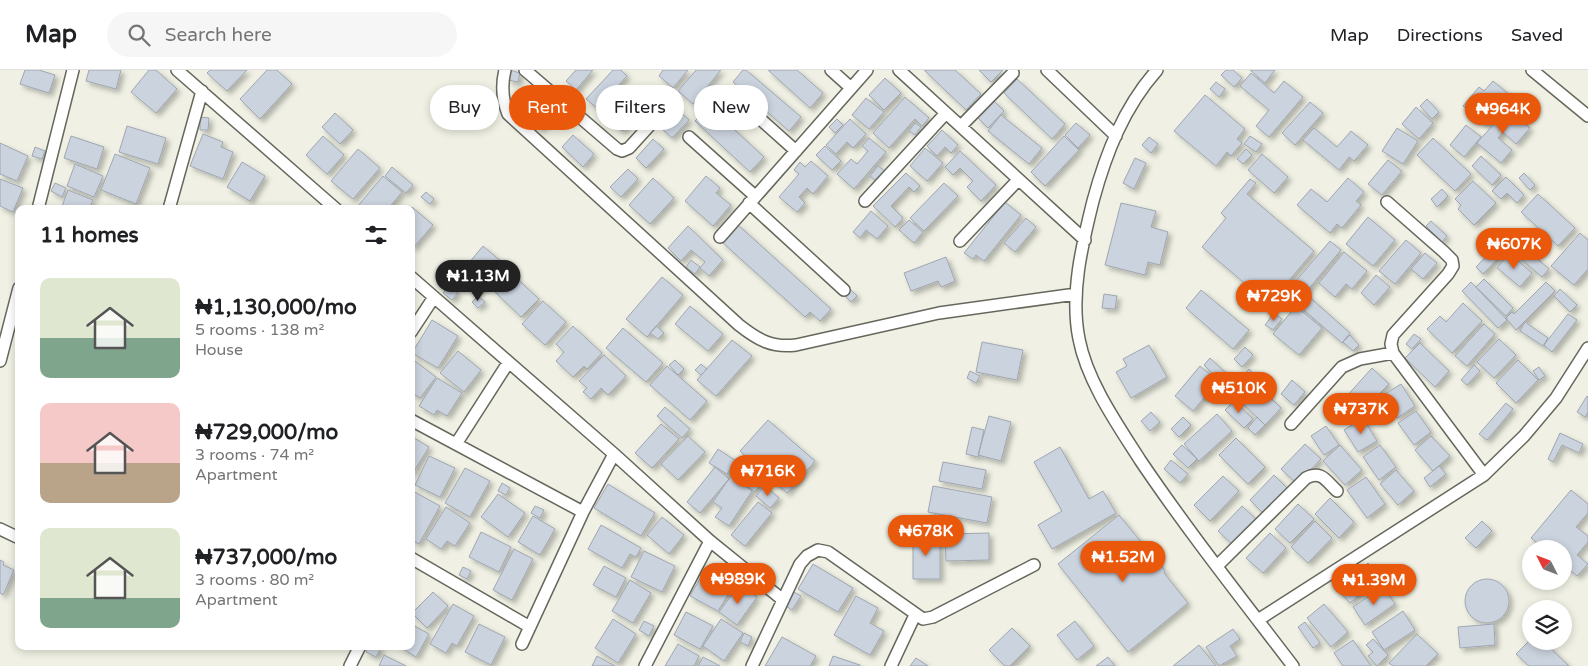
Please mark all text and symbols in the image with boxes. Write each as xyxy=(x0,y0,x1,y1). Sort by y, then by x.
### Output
search box xyxy=(107,12,457,57)
text: Map xyxy=(25,20,77,49)
icon: search xyxy=(125,21,153,49)
text: Search here xyxy=(165,24,272,46)
text: Map xyxy=(1330,24,1369,46)
text: Directions xyxy=(1397,24,1483,46)
text: Saved xyxy=(1511,24,1563,46)
chip: Buy xyxy=(430,85,499,130)
chip: Rent xyxy=(509,85,586,130)
chip: Filters xyxy=(596,85,684,130)
chip: New xyxy=(694,85,768,130)
pin: ₦964K xyxy=(1468,92,1538,135)
text: ₦964K xyxy=(1476,99,1530,119)
icon: filters xyxy=(362,221,390,249)
text: 11 homes xyxy=(40,223,139,248)
pin: ₦607K xyxy=(1479,228,1549,270)
text: ₦607K xyxy=(1487,234,1541,254)
pin: ₦1.13M xyxy=(437,260,519,302)
text: ₦1.13M xyxy=(446,266,510,286)
pin: ₦729K xyxy=(1239,280,1309,322)
text: ₦729K xyxy=(1247,286,1301,306)
text: ₦1,130,000/mo xyxy=(195,295,357,320)
icon: home xyxy=(80,298,140,358)
text: 5 rooms · 138 m² xyxy=(195,320,324,340)
text: House xyxy=(195,340,243,360)
pin: ₦510K xyxy=(1204,372,1274,414)
text: ₦510K xyxy=(1212,378,1266,398)
pin: ₦737K xyxy=(1326,392,1396,435)
text: ₦737K xyxy=(1334,399,1388,419)
text: ₦729,000/mo xyxy=(195,420,338,445)
icon: home xyxy=(80,423,140,483)
text: 3 rooms · 74 m² xyxy=(195,445,314,465)
pin: ₦716K xyxy=(733,454,803,497)
text: ₦716K xyxy=(741,461,795,481)
text: Apartment xyxy=(195,465,278,485)
pin: ₦678K xyxy=(891,514,961,557)
text: ₦678K xyxy=(899,521,953,541)
pin: ₦1.52M xyxy=(1082,540,1164,583)
north arrow xyxy=(1522,540,1572,590)
map controls xyxy=(1522,540,1572,650)
text: ₦737,000/mo xyxy=(195,545,337,570)
text: ₦1.52M xyxy=(1091,547,1155,567)
icon: home xyxy=(80,548,140,608)
pin: ₦989K xyxy=(703,562,773,605)
pin: ₦1.39M xyxy=(1333,564,1415,606)
text: ₦989K xyxy=(711,569,765,589)
text: 3 rooms · 80 m² xyxy=(195,570,314,590)
text: ₦1.39M xyxy=(1342,570,1406,590)
text: Apartment xyxy=(195,590,278,610)
button: layers xyxy=(1522,600,1572,650)

